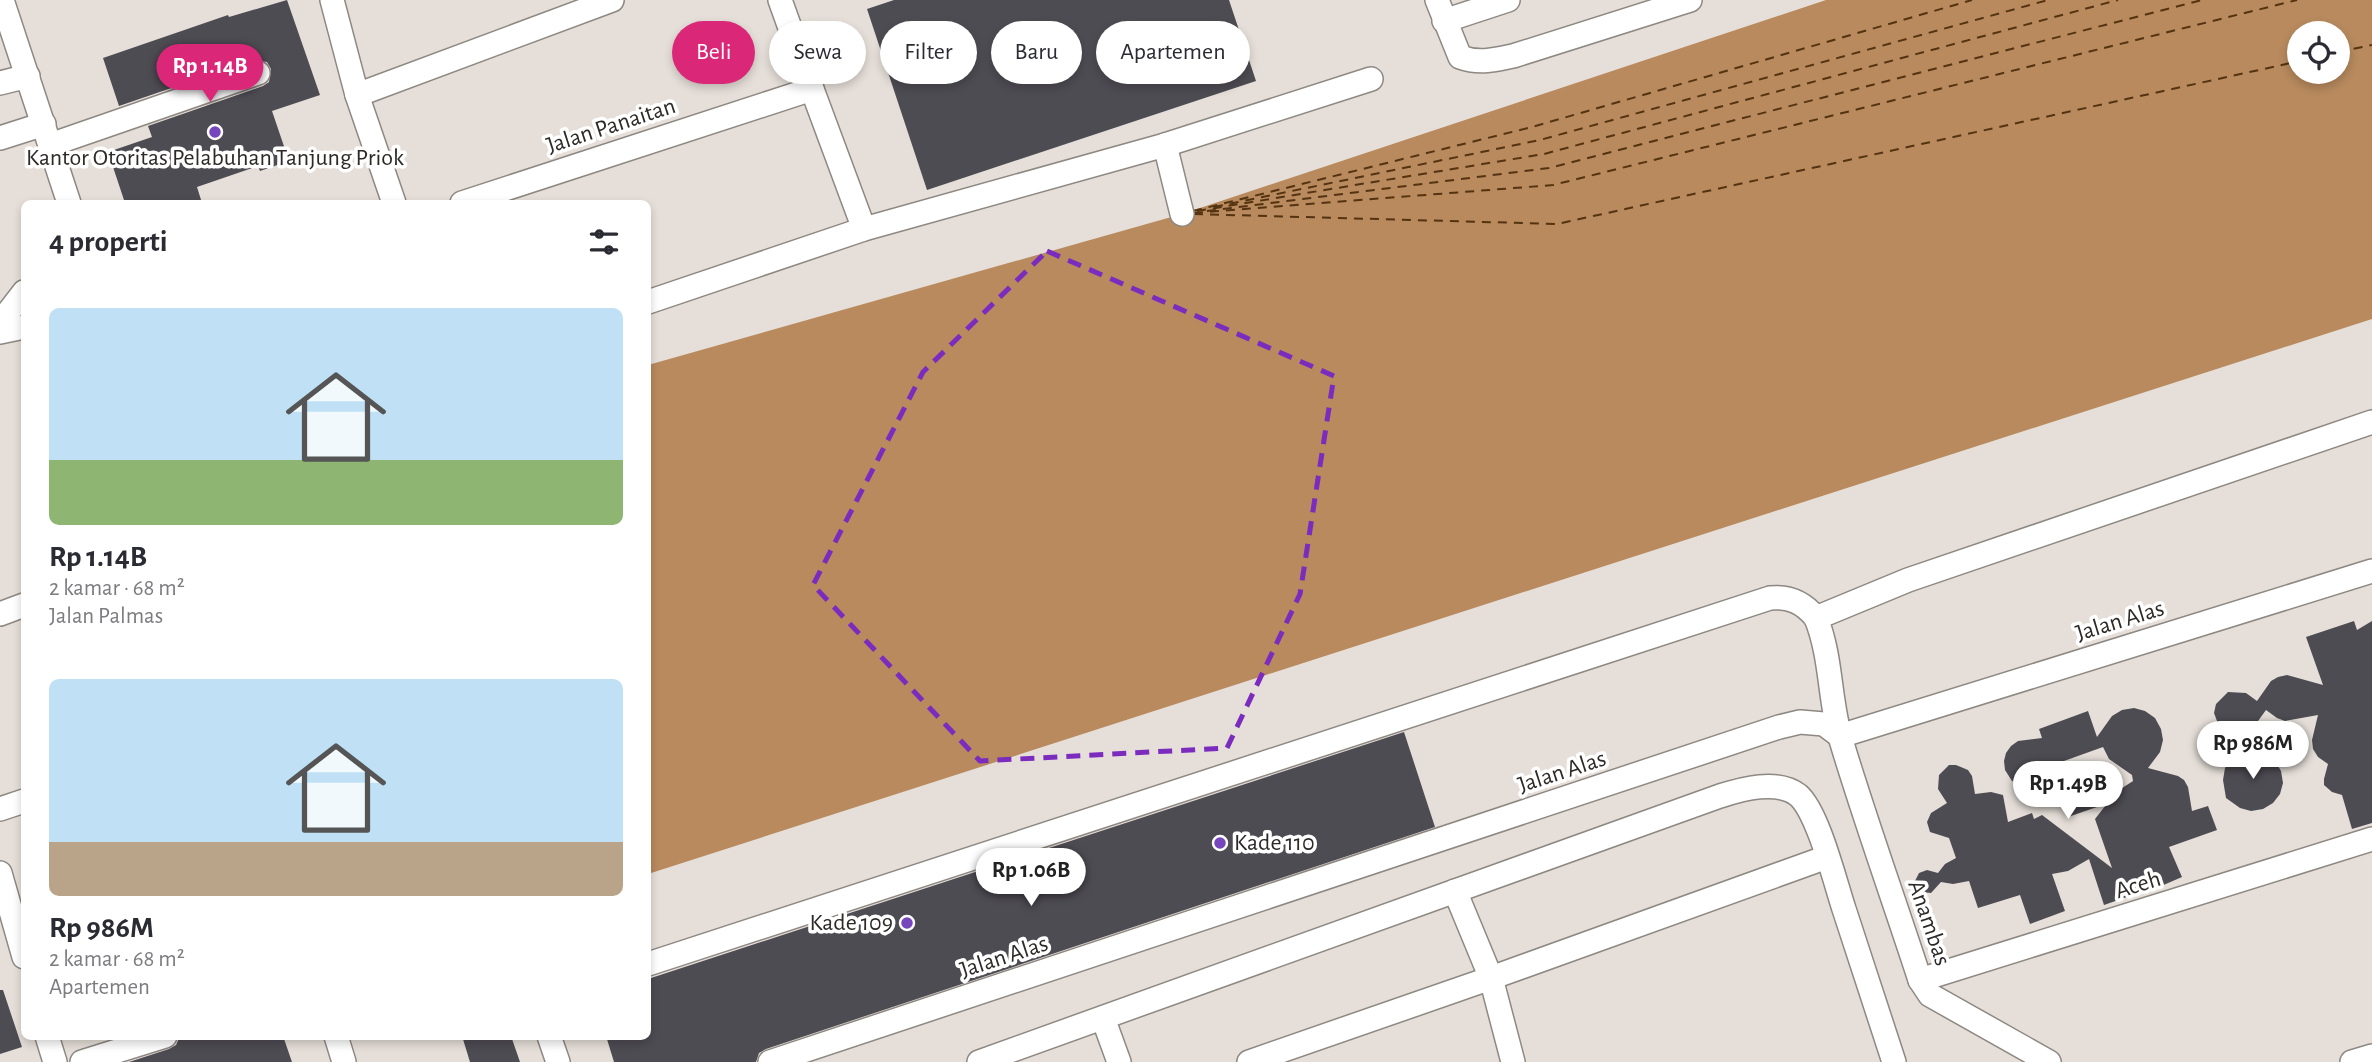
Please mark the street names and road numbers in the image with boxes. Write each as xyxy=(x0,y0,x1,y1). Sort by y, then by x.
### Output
street label: Jalan Panaitan xyxy=(544,94,678,158)
street label: Jalan Alas xyxy=(2073,596,2167,646)
street label: Jalan Alas xyxy=(1515,747,1609,797)
street label: Aceh xyxy=(2112,867,2164,903)
street label: Anambas xyxy=(1903,877,1955,969)
street label: Jalan Alas xyxy=(957,932,1051,982)

